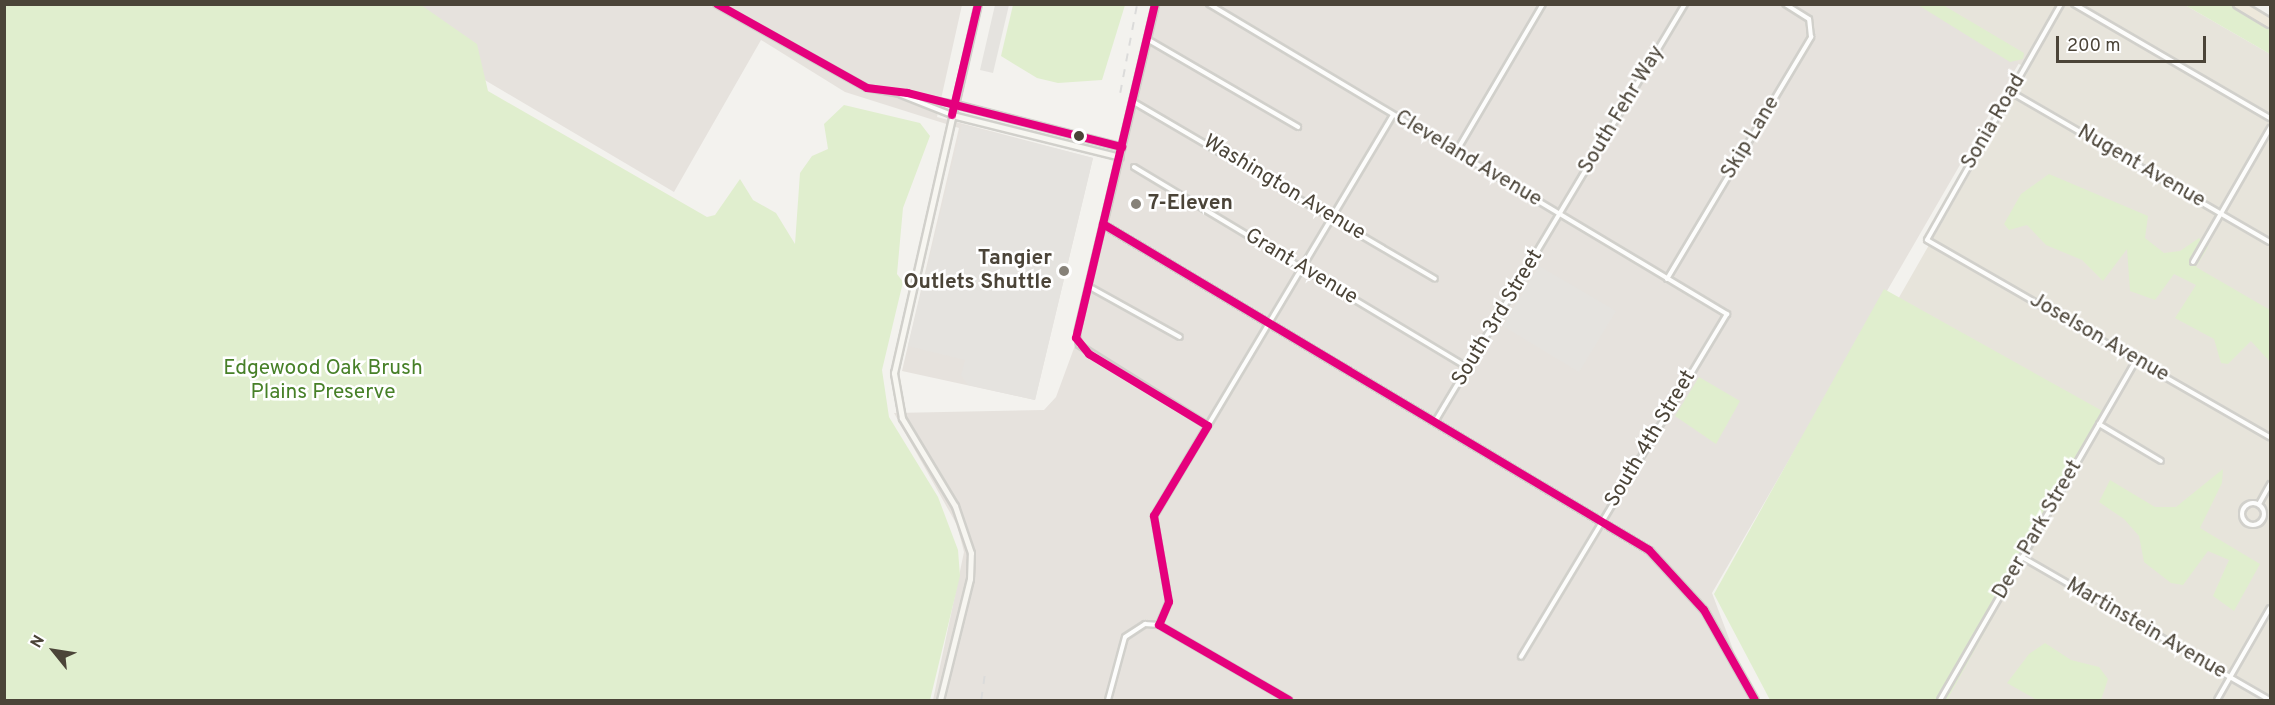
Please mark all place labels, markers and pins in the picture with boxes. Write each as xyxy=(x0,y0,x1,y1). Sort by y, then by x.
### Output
unlabelled marker xyxy=(1073,130,1085,142)
place label: 7-Eleven xyxy=(1148,191,1233,217)
marker: 7-Eleven xyxy=(1129,197,1143,211)
place label: Tangier Outlets Shuttle xyxy=(903,246,1052,296)
marker: Tangier Outlets Shuttle xyxy=(1057,264,1071,278)

